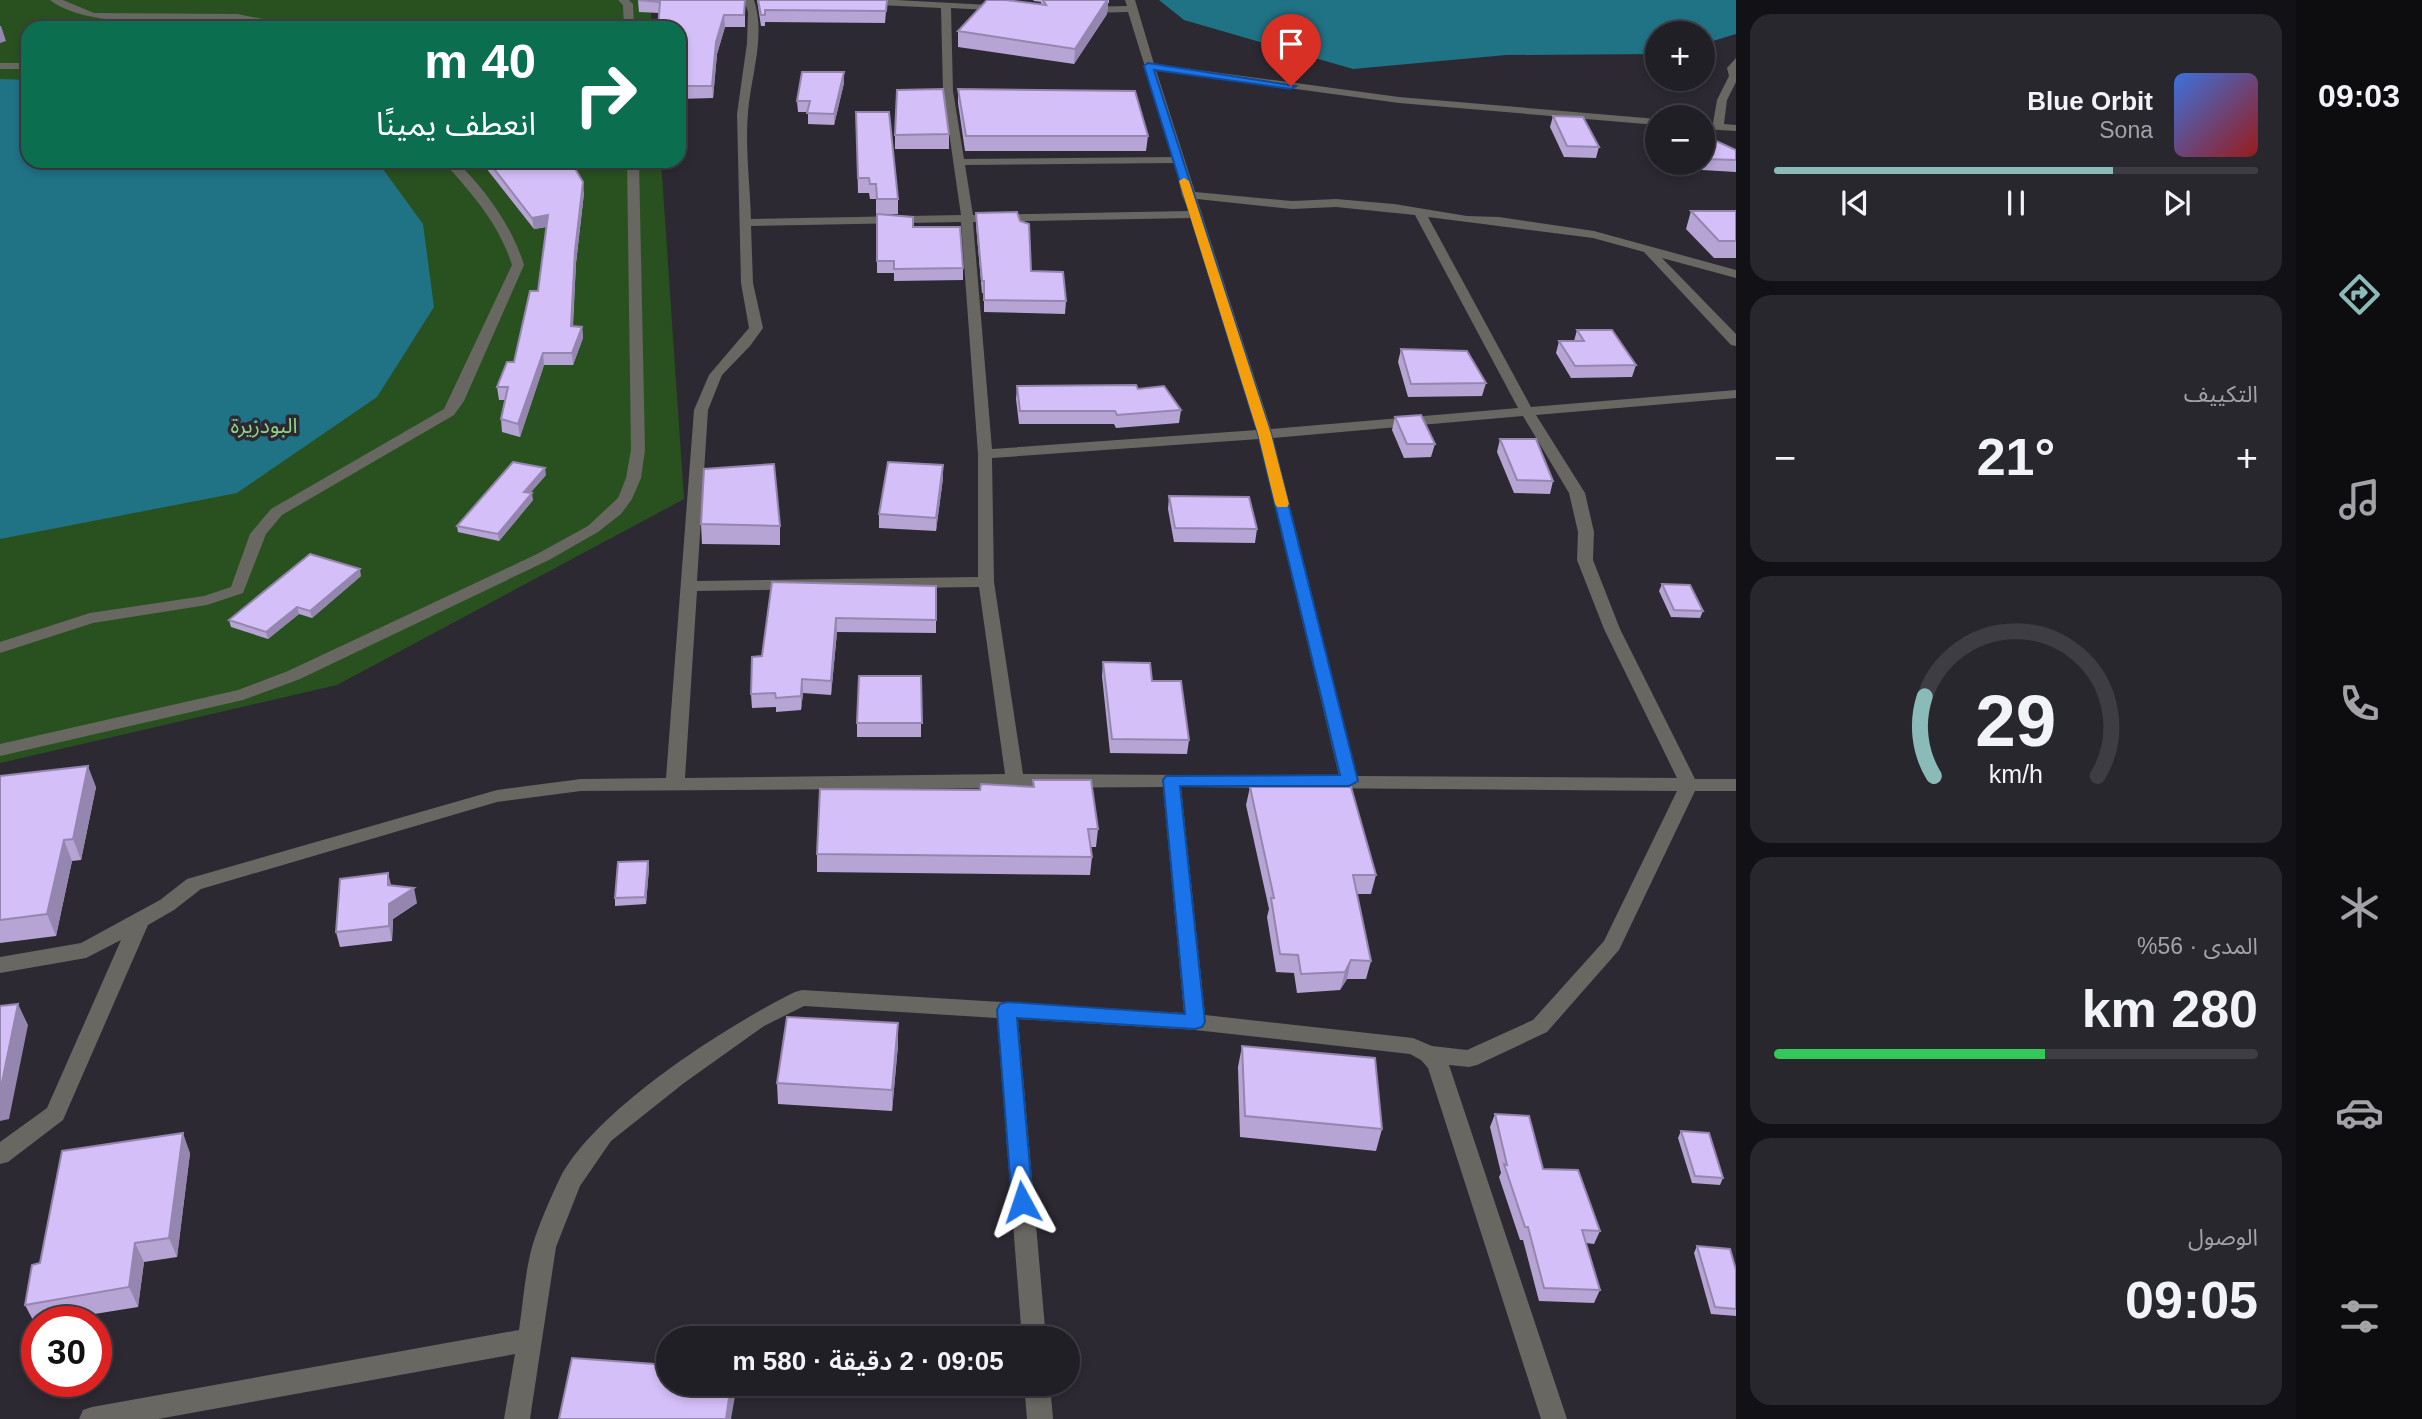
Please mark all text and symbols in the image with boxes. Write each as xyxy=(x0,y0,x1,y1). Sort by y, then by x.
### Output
pin xyxy=(1261,14,1321,86)
map controls xyxy=(1645,21,1715,175)
button: + xyxy=(1645,21,1715,91)
icon: arrive xyxy=(1272,25,1310,63)
text: 40 m xyxy=(424,34,536,88)
icon: right xyxy=(560,49,651,140)
text: 09:03 xyxy=(2318,78,2400,114)
text: Blue Orbit xyxy=(2027,86,2153,116)
button: − xyxy=(1645,105,1715,175)
text: انعطف يمينًا xyxy=(376,106,536,142)
text: Sona xyxy=(2099,117,2153,143)
icon: previous xyxy=(1836,184,1874,222)
icon: pause xyxy=(1997,184,2035,222)
icon: next xyxy=(2158,184,2196,222)
icon: directions xyxy=(2335,270,2384,319)
text: التكييف xyxy=(2184,381,2258,407)
park label: البودزيرة xyxy=(231,414,297,438)
text: 21° xyxy=(1977,428,2055,486)
text: − xyxy=(1774,437,1796,479)
text: + xyxy=(2236,437,2258,479)
icon: music xyxy=(2335,475,2384,524)
icon: phone xyxy=(2335,679,2384,728)
text: 29 xyxy=(1976,680,2056,761)
text: km/h xyxy=(1989,759,2043,787)
icon: climate xyxy=(2335,883,2384,932)
text: المدى · 56% xyxy=(2137,933,2258,959)
text: 280 km xyxy=(2082,980,2258,1038)
icon: car xyxy=(2335,1088,2384,1137)
position arrow xyxy=(985,1165,1059,1239)
text: الوصول xyxy=(2188,1224,2258,1250)
text: 09:05 xyxy=(2125,1271,2258,1329)
icon: filters xyxy=(2335,1292,2384,1341)
speed limit sign: 30 xyxy=(21,1306,112,1397)
text: 09:05 · 2 دقيقة · 580 m xyxy=(732,1346,1004,1376)

